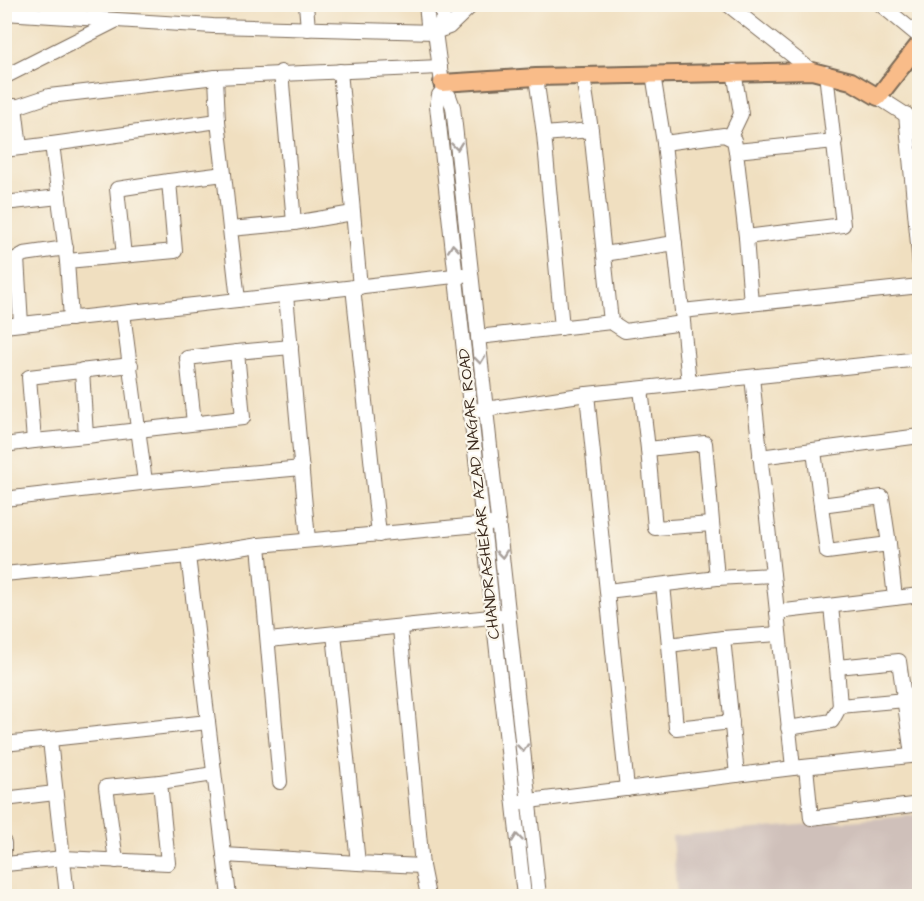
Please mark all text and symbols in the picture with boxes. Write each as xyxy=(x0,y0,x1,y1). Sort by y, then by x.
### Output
one-way arrow xyxy=(450,141,463,150)
one-way arrow xyxy=(447,243,460,252)
street label: CHANDRASHEKAR AZAD NAGAR ROAD xyxy=(453,347,505,641)
one-way arrow xyxy=(473,356,486,365)
one-way arrow xyxy=(495,550,507,559)
one-way arrow xyxy=(516,744,529,753)
one-way arrow xyxy=(511,834,524,843)

